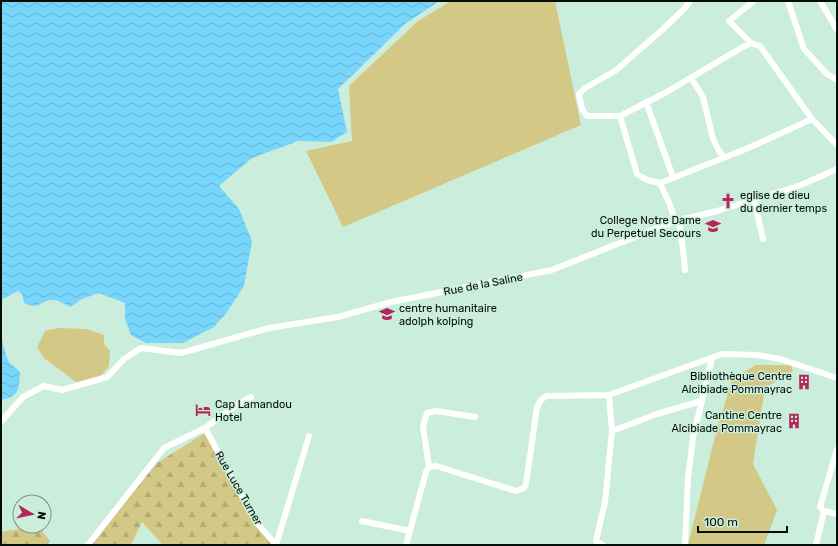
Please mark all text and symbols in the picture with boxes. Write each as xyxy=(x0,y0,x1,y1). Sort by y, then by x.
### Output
place label: eglise de dieu du dernier temps xyxy=(740,189,827,215)
church icon: eglise de dieu du dernier temps xyxy=(719,192,737,210)
place label: College Notre Dame du Perpetuel Secours xyxy=(591,214,701,240)
school or university icon: College Notre Dame du Perpetuel Secours xyxy=(704,217,722,235)
street label: Rue de la Saline xyxy=(442,270,524,299)
place label: centre humanitaire adolph kolping xyxy=(399,302,497,328)
school or university icon: centre humanitaire adolph kolping xyxy=(378,305,396,323)
place label: Bibliothèque Centre Alcibiade Pommayrac xyxy=(681,370,792,396)
building icon: Bibliothèque Centre Alcibiade Pommayrac xyxy=(795,373,813,391)
place label: Cap Lamandou Hotel xyxy=(215,398,292,424)
hotel icon: Cap Lamandou Hotel xyxy=(194,401,212,419)
place label: Cantine Centre Alcibiade Pommayrac xyxy=(671,409,782,435)
building icon: Cantine Centre Alcibiade Pommayrac xyxy=(785,412,803,430)
street label: Rue Luce Turner xyxy=(212,449,265,528)
north arrow xyxy=(12,494,52,534)
scale bar xyxy=(698,508,787,534)
text: N xyxy=(34,511,48,520)
text: 100 m xyxy=(704,515,738,529)

